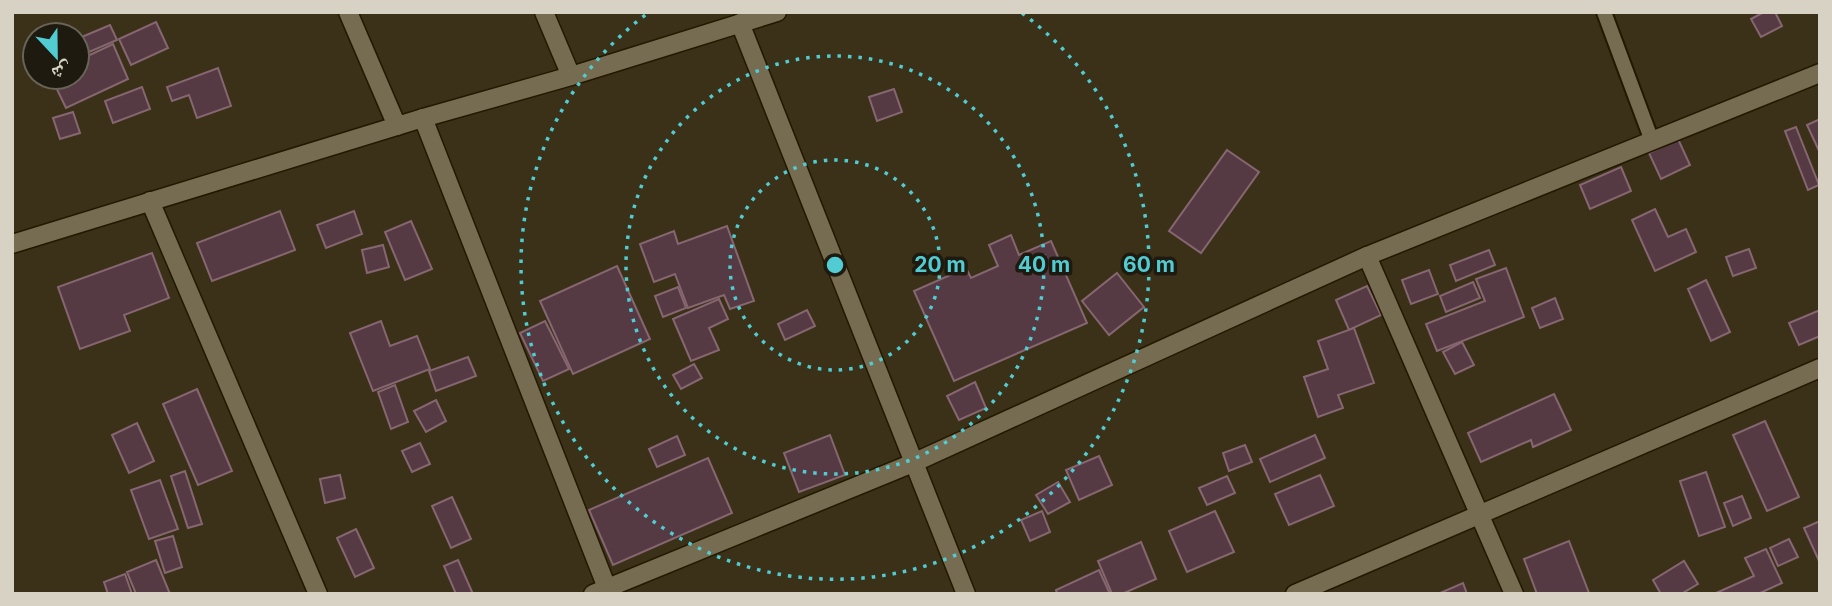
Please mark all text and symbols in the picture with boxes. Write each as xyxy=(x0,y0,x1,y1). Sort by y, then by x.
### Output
north arrow xyxy=(21,21,91,91)
text: ش xyxy=(49,57,76,86)
text: 20 m xyxy=(914,252,966,277)
text: 40 m xyxy=(1018,252,1070,277)
text: 60 m xyxy=(1123,252,1175,277)
centre of rings xyxy=(823,253,847,277)

